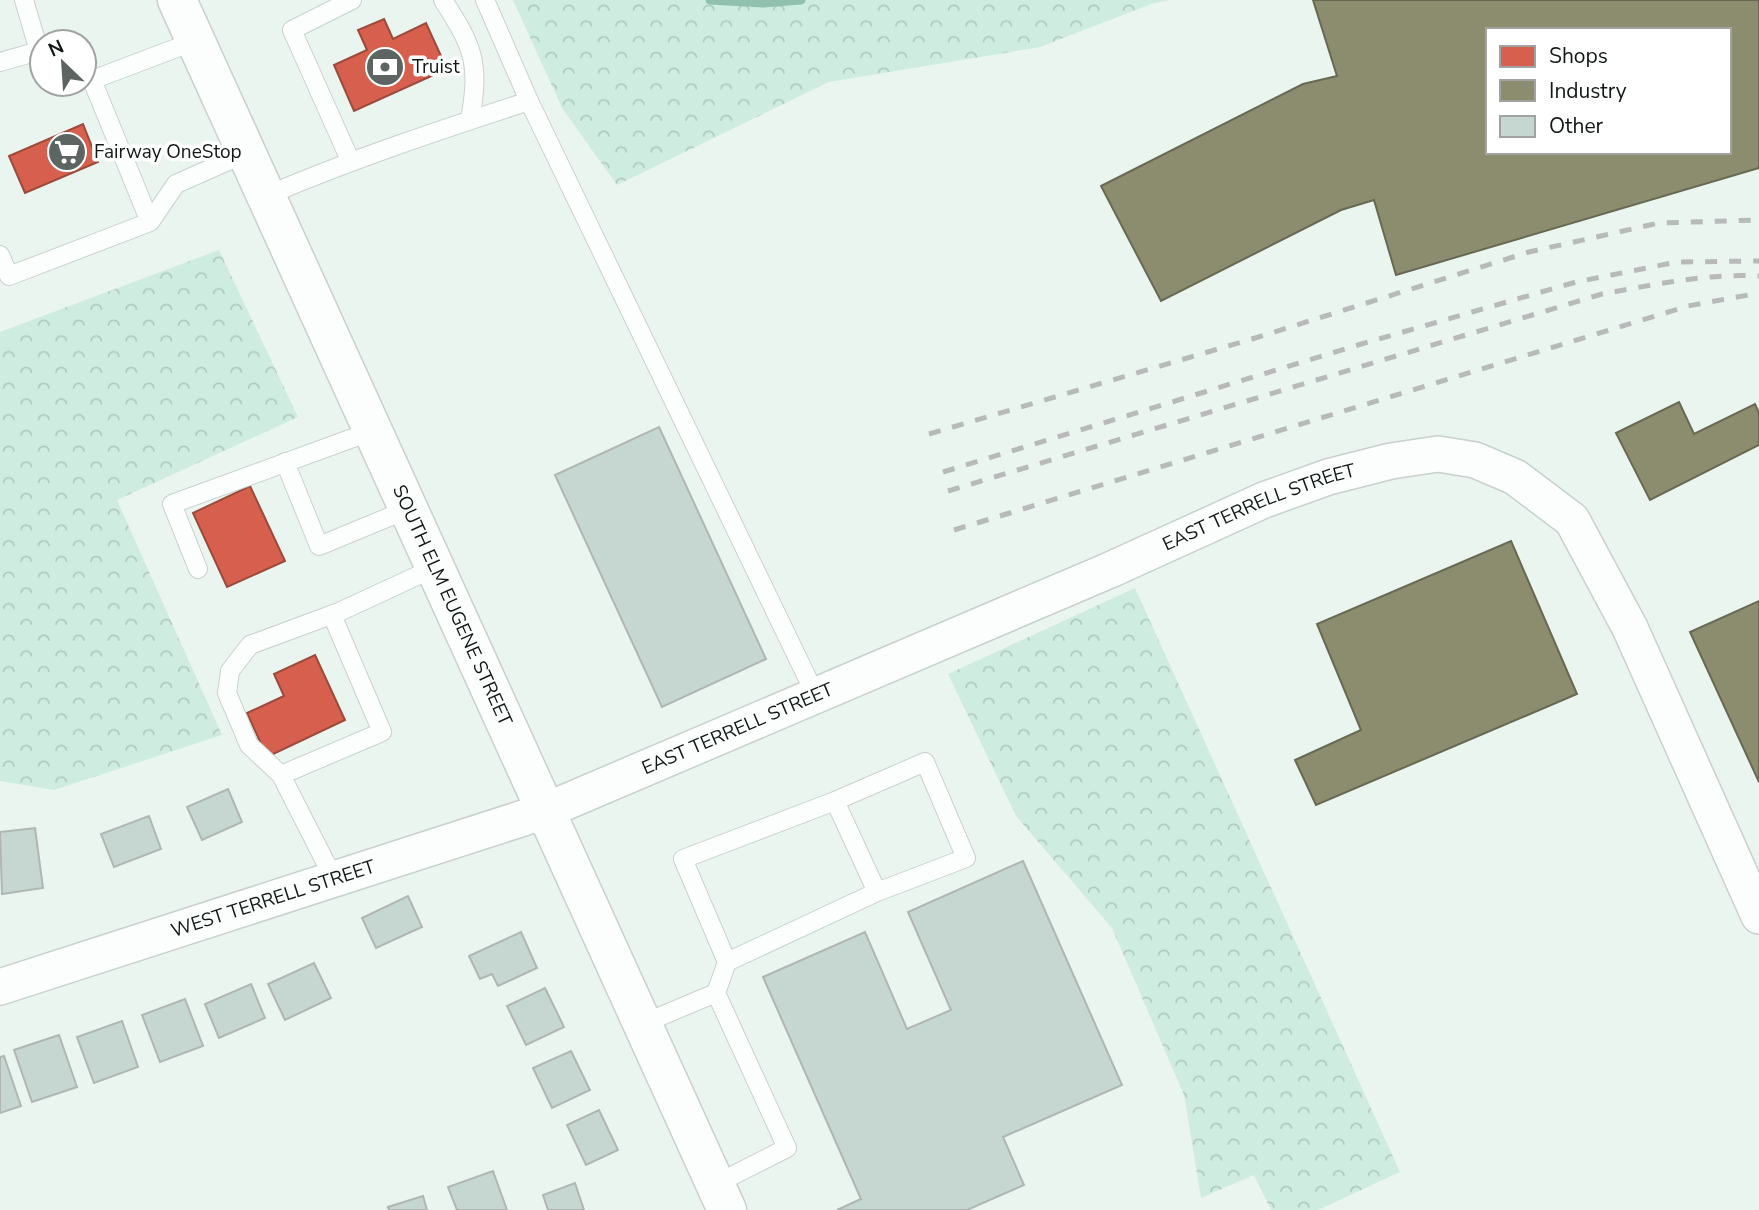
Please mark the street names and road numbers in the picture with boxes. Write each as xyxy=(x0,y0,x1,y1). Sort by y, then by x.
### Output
street label: EAST TERRELL STREET xyxy=(1158,457,1359,557)
street label: SOUTH ELM EUGENE STREET xyxy=(386,481,518,731)
street label: EAST TERRELL STREET xyxy=(638,676,838,781)
street label: WEST TERRELL STREET xyxy=(168,854,379,944)

